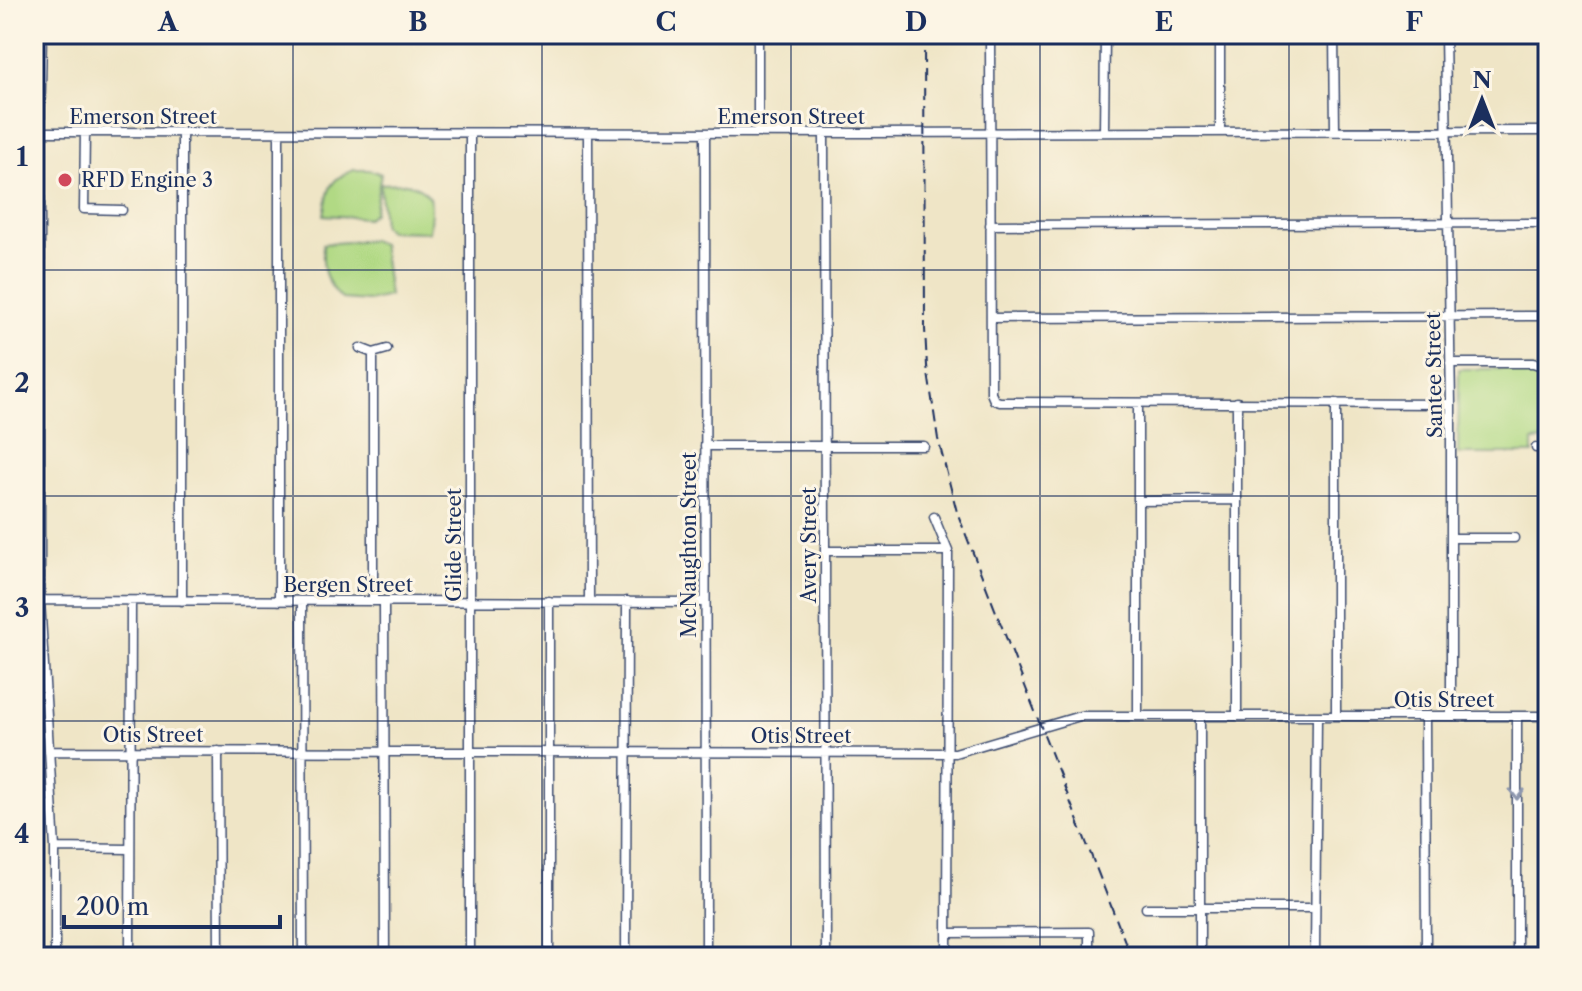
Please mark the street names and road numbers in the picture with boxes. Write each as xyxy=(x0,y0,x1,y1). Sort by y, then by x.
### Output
street label: Emerson Street xyxy=(69,105,217,129)
street label: Emerson Street xyxy=(717,105,865,129)
street label: Santee Street xyxy=(1421,312,1447,438)
street label: McNaughton Street xyxy=(677,452,701,638)
street label: Avery Street xyxy=(797,487,821,604)
street label: Glide Street xyxy=(442,488,466,602)
street label: Bergen Street xyxy=(283,573,413,597)
street label: Otis Street xyxy=(1394,688,1494,712)
street label: Otis Street xyxy=(103,723,203,747)
street label: Otis Street xyxy=(751,724,851,748)

